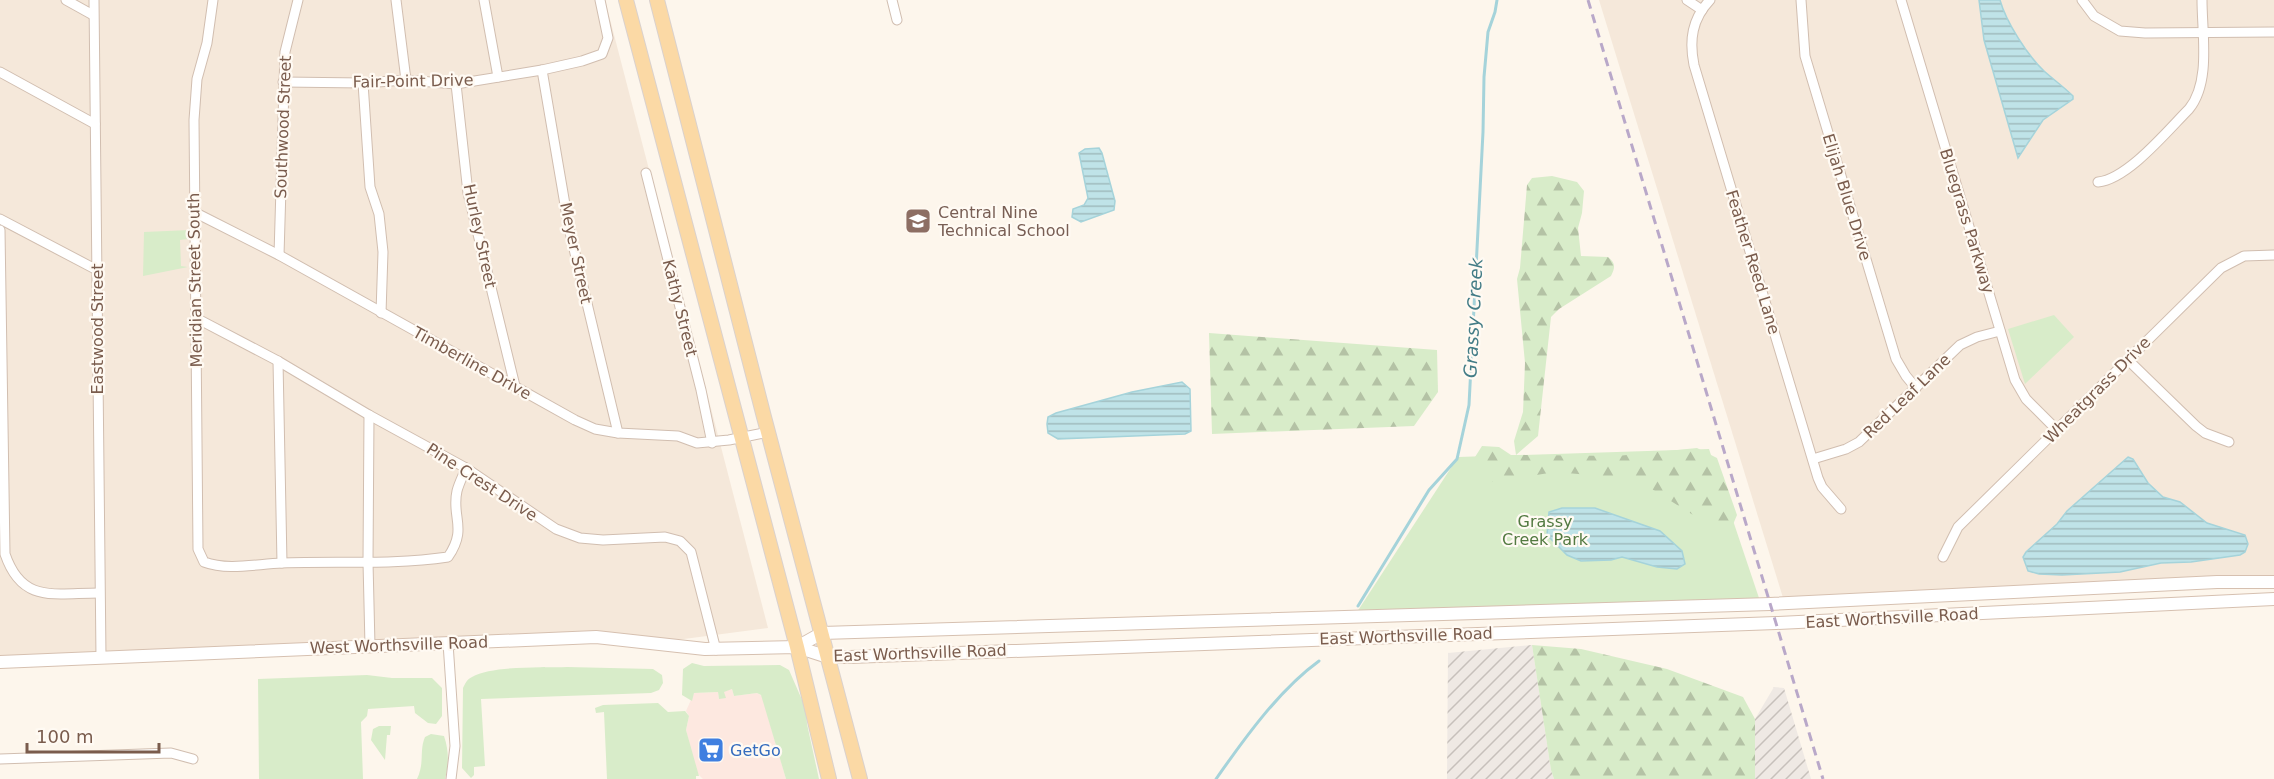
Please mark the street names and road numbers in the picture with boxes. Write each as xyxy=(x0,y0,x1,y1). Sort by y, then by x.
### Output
street label: Southwood Street xyxy=(271,55,295,199)
street label: Fair-Point Drive xyxy=(352,70,474,92)
street label: Elijah Blue Drive xyxy=(1819,131,1875,263)
street label: Bluegrass Parkway xyxy=(1936,146,1998,296)
street label: Hurley Street xyxy=(460,182,500,290)
street label: Feather Reed Lane xyxy=(1722,188,1784,336)
street label: Meridian Street South xyxy=(184,193,206,367)
street label: Meyer Street xyxy=(556,201,596,305)
street label: Kathy Street xyxy=(659,257,701,359)
street label: Eastwood Street xyxy=(88,263,107,395)
street label: Timberline Drive xyxy=(409,322,535,403)
street label: Wheatgrass Drive xyxy=(2040,333,2154,447)
street label: Red Leaf Lane xyxy=(1860,350,1954,442)
street label: Pine Crest Drive xyxy=(423,439,541,525)
street label: East Worthsville Road xyxy=(1805,604,1979,632)
street label: East Worthsville Road xyxy=(1319,623,1493,649)
street label: West Worthsville Road xyxy=(310,632,488,658)
street label: East Worthsville Road xyxy=(833,640,1007,666)

